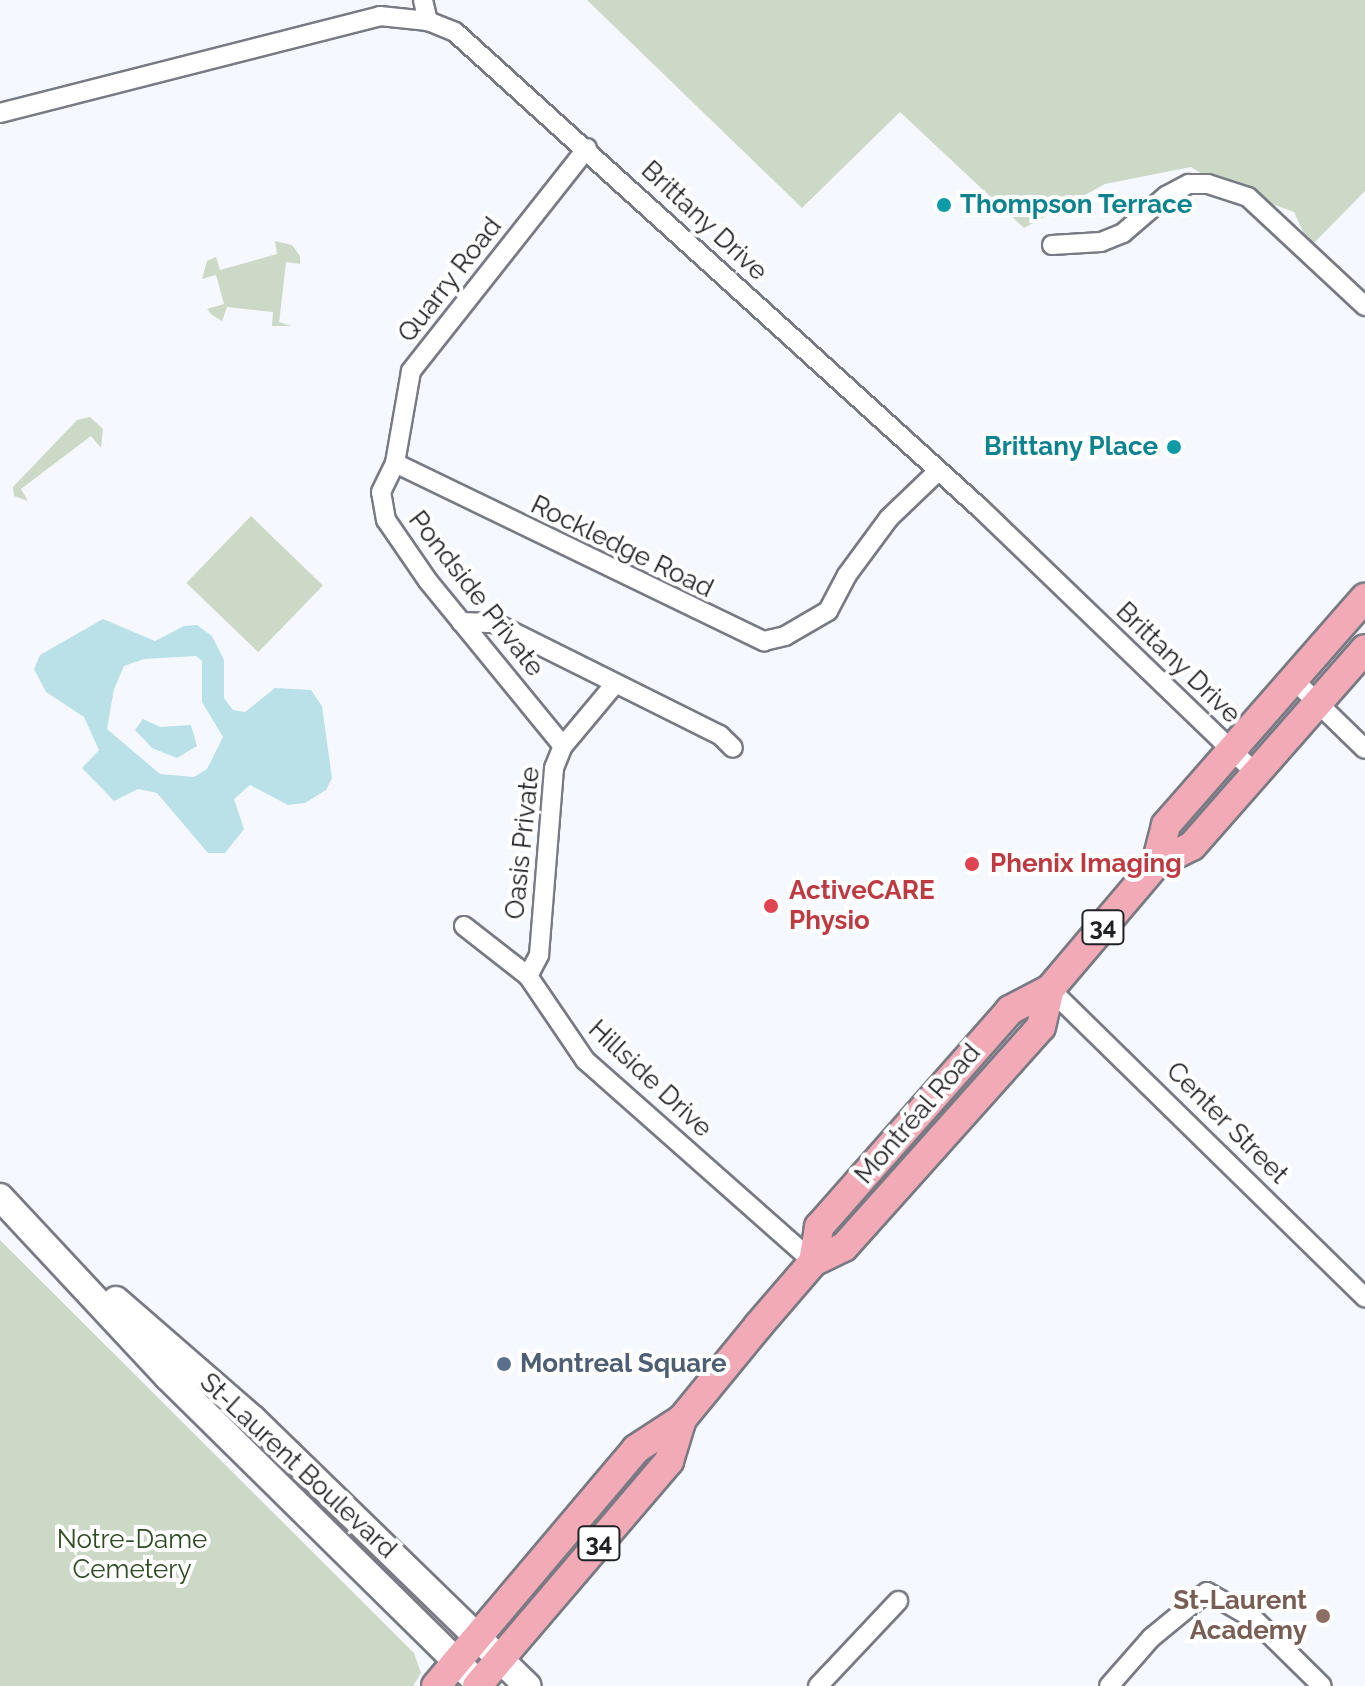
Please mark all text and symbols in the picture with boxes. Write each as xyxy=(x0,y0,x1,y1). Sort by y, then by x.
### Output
street label: Brittany Drive xyxy=(634,155,774,287)
place label: Thompson Terrace xyxy=(960,189,1193,221)
marker: Thompson Terrace xyxy=(935,196,953,214)
street label: Quarry Road xyxy=(391,211,509,349)
place label: Brittany Place xyxy=(983,431,1158,463)
marker: Brittany Place xyxy=(1165,438,1183,456)
street label: Rockledge Road xyxy=(526,489,718,605)
street label: Pondside Private xyxy=(402,505,550,683)
street label: Brittany Drive xyxy=(1109,596,1247,730)
street label: Oasis Private xyxy=(499,765,547,921)
place label: Phenix Imaging xyxy=(990,848,1182,880)
marker: Phenix Imaging xyxy=(961,853,983,875)
place label: ActiveCARE Physio xyxy=(789,875,935,936)
marker: ActiveCARE Physio xyxy=(760,895,782,917)
road number: 34 xyxy=(1081,907,1125,947)
street label: Hillside Drive xyxy=(582,1014,718,1144)
street label: Montréal Road xyxy=(848,1037,988,1191)
street label: Center Street xyxy=(1160,1056,1294,1190)
place label: Montreal Square xyxy=(520,1348,727,1380)
marker: Montreal Square xyxy=(495,1355,513,1373)
street label: St-Laurent Boulevard xyxy=(193,1367,403,1565)
road number: 34 xyxy=(577,1523,621,1563)
park label: Notre-Dame Cemetery xyxy=(57,1524,207,1586)
place label: St-Laurent Academy xyxy=(1173,1585,1307,1646)
marker: St-Laurent Academy xyxy=(1314,1607,1332,1625)

